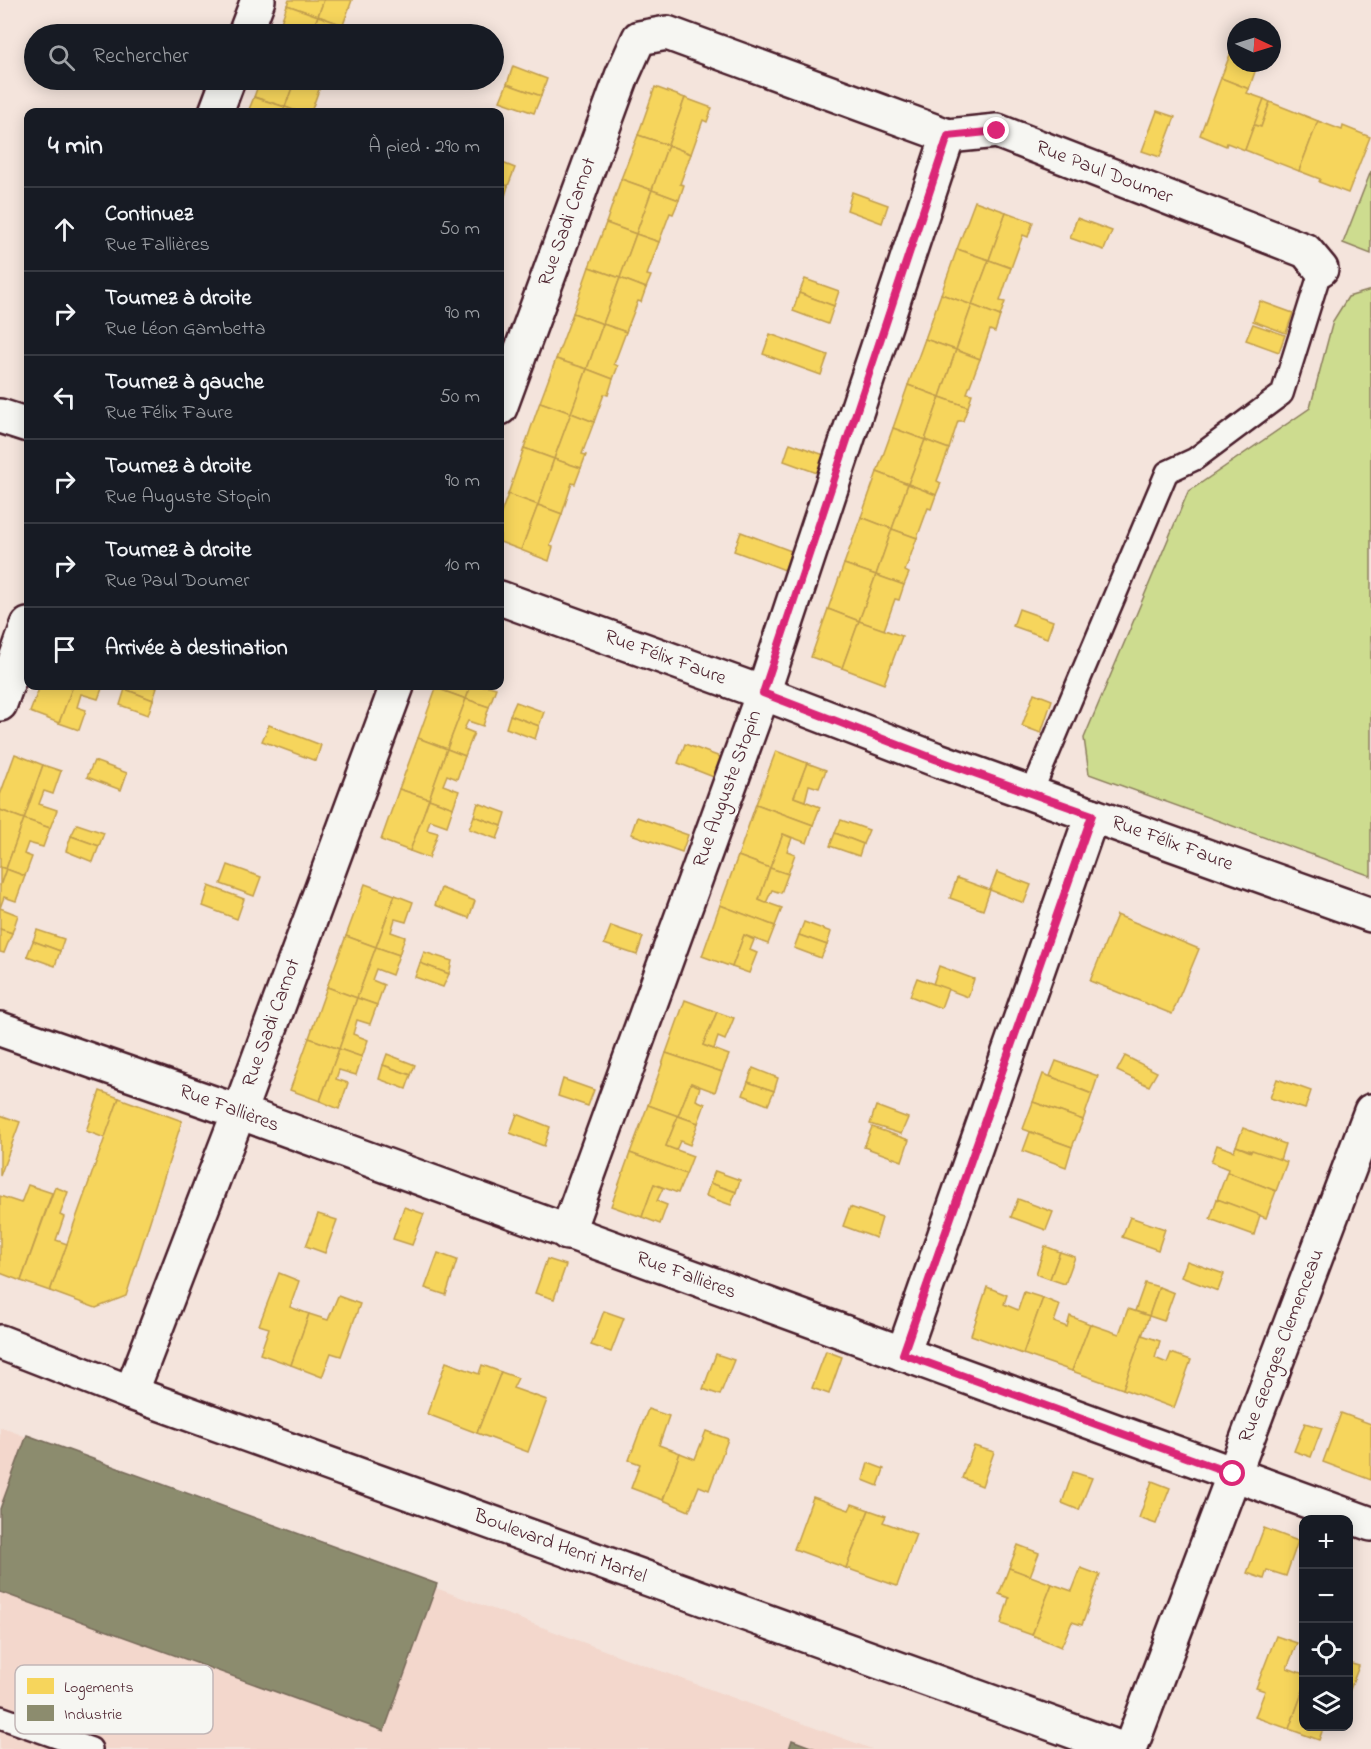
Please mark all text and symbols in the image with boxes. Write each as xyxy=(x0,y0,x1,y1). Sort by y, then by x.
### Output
north arrow xyxy=(1227,18,1281,72)
search box xyxy=(24,24,504,90)
icon: search xyxy=(45,41,78,74)
text: Rechercher xyxy=(93,41,189,73)
route end xyxy=(983,117,1009,143)
text: 4 min xyxy=(48,128,103,166)
text: À pied · 290 m xyxy=(369,133,480,162)
street label: Rue Paul Doumer xyxy=(1031,134,1177,213)
street label: Rue Sadi Carnot xyxy=(531,153,605,290)
text: Continuez xyxy=(105,199,193,231)
icon: ahead xyxy=(48,213,81,246)
text: 50 m xyxy=(439,215,480,244)
text: Rue Fallières xyxy=(105,231,210,260)
text: Tournez à droite xyxy=(105,283,251,315)
icon: right xyxy=(48,297,81,330)
text: 90 m xyxy=(445,299,480,328)
text: Rue Léon Gambetta xyxy=(105,315,266,344)
text: Tournez à gauche xyxy=(105,367,264,399)
icon: left xyxy=(48,381,81,414)
text: 50 m xyxy=(439,383,480,412)
text: Rue Félix Faure xyxy=(105,399,233,428)
text: Tournez à droite xyxy=(105,451,251,483)
icon: right xyxy=(48,465,81,498)
text: 90 m xyxy=(445,467,480,496)
text: Rue Auguste Stopin xyxy=(105,483,271,512)
text: Tournez à droite xyxy=(105,535,251,567)
icon: right xyxy=(48,549,81,582)
text: 10 m xyxy=(444,551,480,580)
text: Rue Paul Doumer xyxy=(105,567,249,596)
street label: Rue Félix Faure xyxy=(600,623,730,693)
icon: arrive xyxy=(48,633,81,666)
text: Arrivée à destination xyxy=(105,633,288,665)
street label: Rue Auguste Stopin xyxy=(686,706,771,872)
street label: Rue Félix Faure xyxy=(1107,809,1237,879)
street label: Rue Sadi Carnot xyxy=(235,954,309,1091)
street label: Rue Fallières xyxy=(175,1077,283,1141)
street label: Rue Fallières xyxy=(632,1244,740,1308)
street label: Rue Georges Clemenceau xyxy=(1232,1245,1333,1447)
route start xyxy=(1219,1460,1245,1486)
street label: Boulevard Henri Martel xyxy=(469,1502,650,1592)
map controls xyxy=(1299,1515,1353,1731)
button: + xyxy=(1299,1515,1353,1569)
button: − xyxy=(1299,1569,1353,1623)
button: locate xyxy=(1299,1623,1353,1677)
legend xyxy=(15,1665,213,1734)
text: Logements xyxy=(64,1676,134,1700)
button: layers xyxy=(1299,1677,1353,1731)
text: Industrie xyxy=(64,1703,123,1727)

